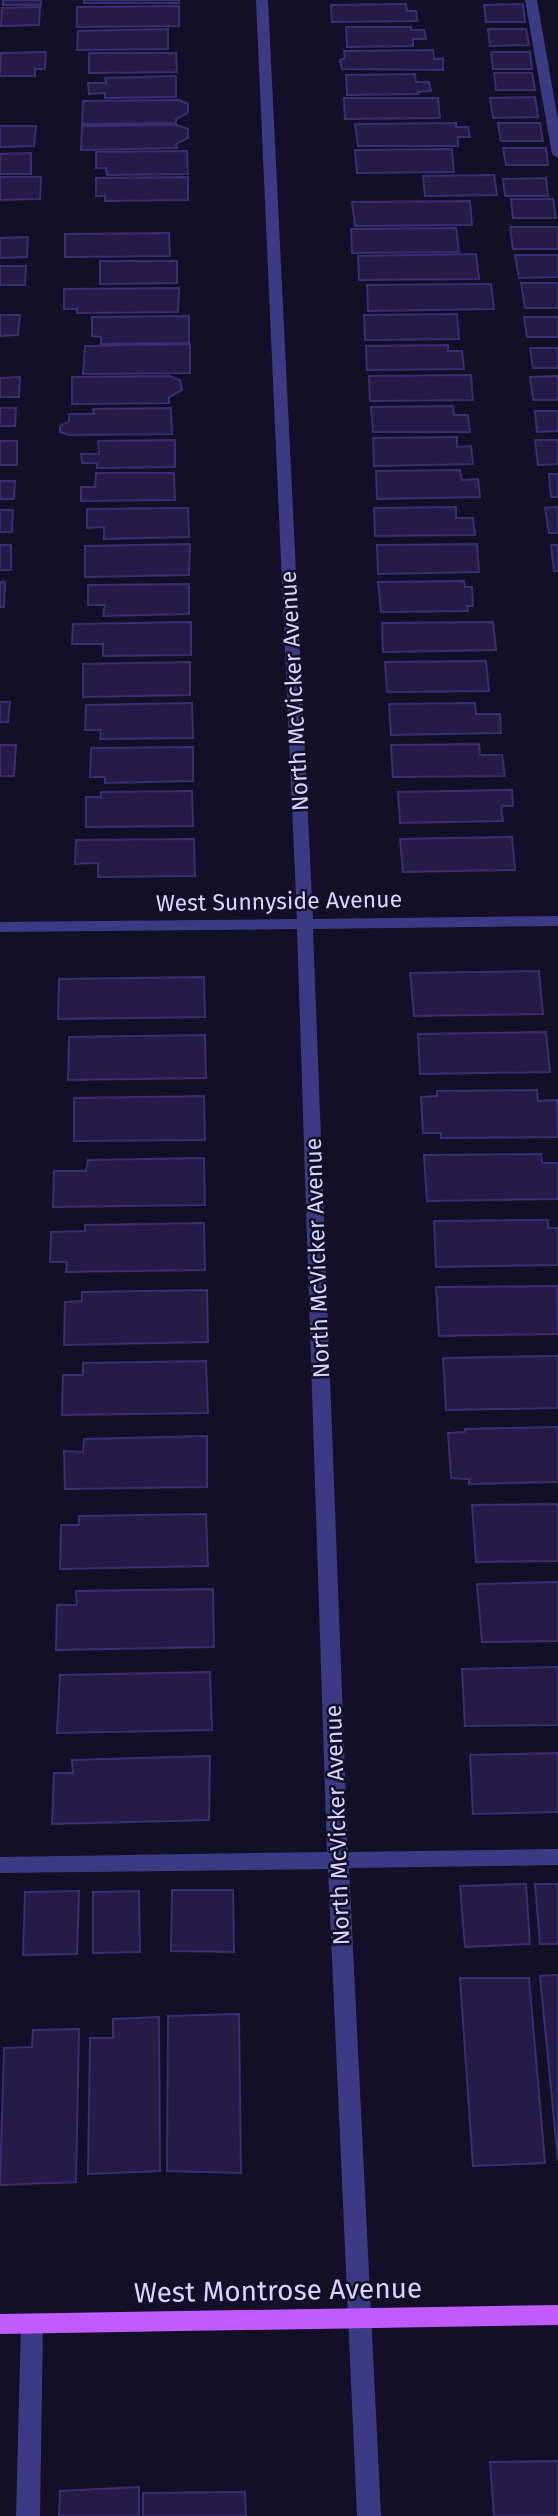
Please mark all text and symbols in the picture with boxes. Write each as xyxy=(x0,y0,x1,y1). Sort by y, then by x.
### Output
street label: North McVicker Avenue xyxy=(274,570,314,812)
street label: West Sunnyside Avenue xyxy=(156,885,402,917)
street label: North McVicker Avenue xyxy=(299,1137,335,1379)
street label: North McVicker Avenue xyxy=(319,1704,355,1946)
street label: West Montrose Avenue xyxy=(134,2271,422,2310)

